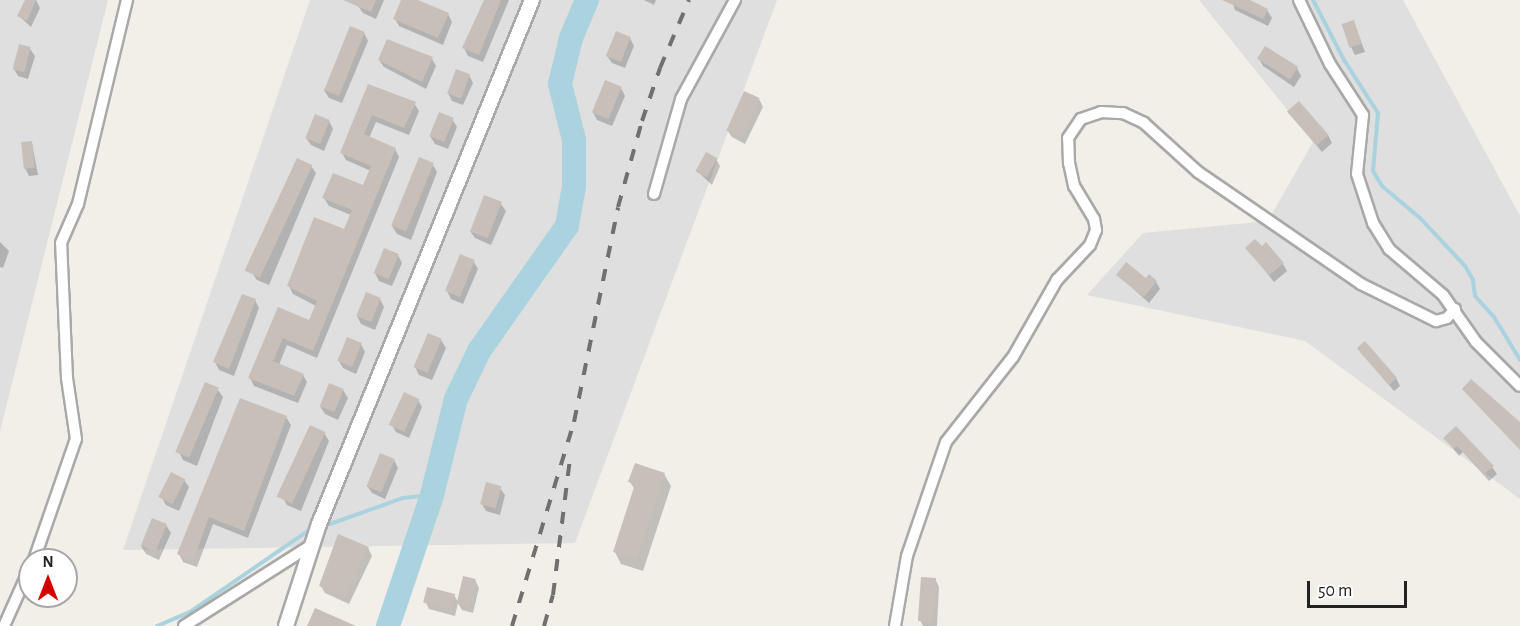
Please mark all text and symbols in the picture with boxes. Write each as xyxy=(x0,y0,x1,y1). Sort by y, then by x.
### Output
north arrow xyxy=(18,548,78,608)
text: N xyxy=(42,554,54,570)
scale bar xyxy=(1310,569,1410,607)
text: 50 m xyxy=(1318,582,1352,600)

